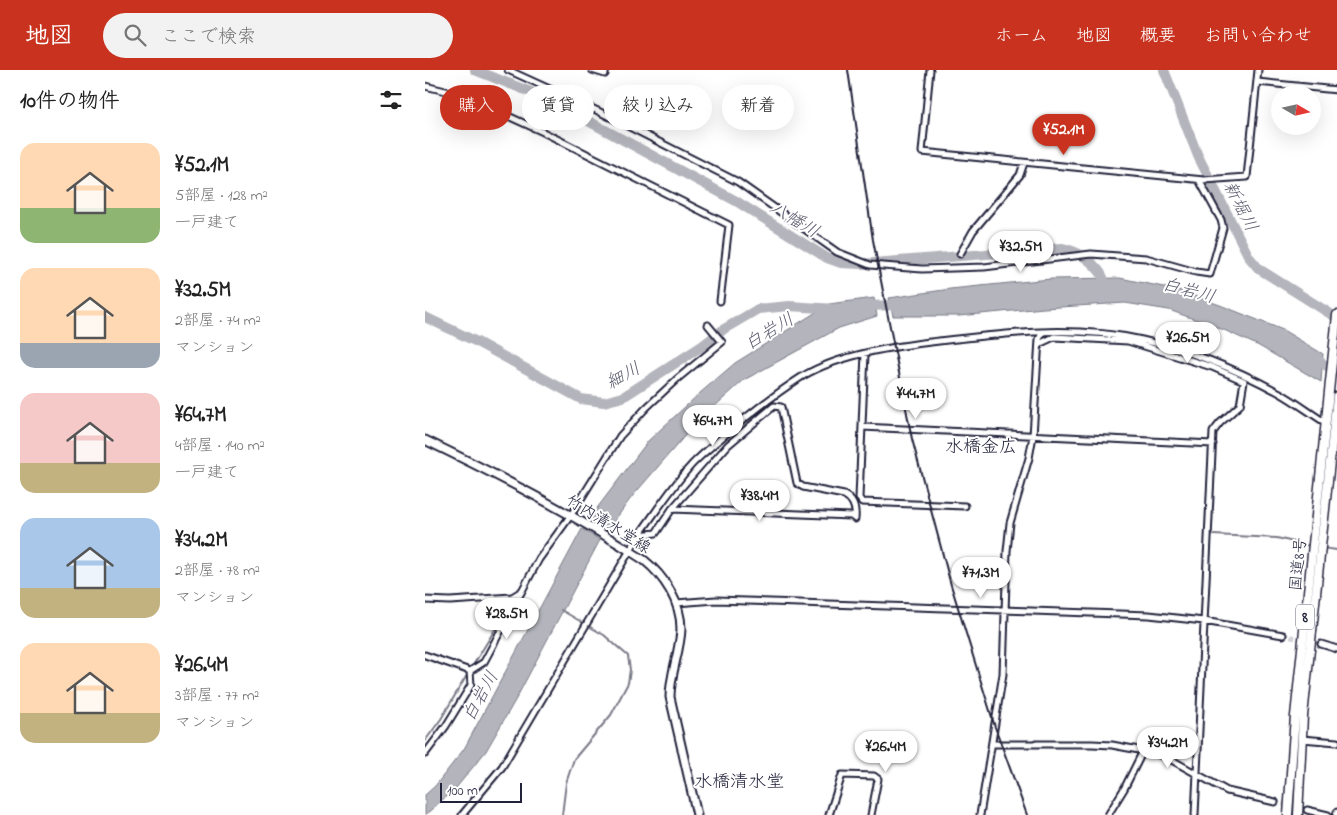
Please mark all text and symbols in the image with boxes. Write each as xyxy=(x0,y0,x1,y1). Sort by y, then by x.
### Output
search box xyxy=(103,13,453,58)
text: 地図 xyxy=(25,20,73,55)
icon: search xyxy=(121,21,149,49)
text: ここで検索 xyxy=(161,24,256,51)
text: ホーム xyxy=(995,24,1048,50)
text: 地図 xyxy=(1076,24,1112,50)
text: 概要 xyxy=(1140,24,1176,50)
text: お問い合わせ xyxy=(1204,24,1312,50)
chip: 購入 xyxy=(440,85,512,130)
chip: 賃貸 xyxy=(522,85,594,130)
chip: 絞り込み xyxy=(604,85,712,130)
chip: 新着 xyxy=(722,85,794,130)
north arrow xyxy=(1271,85,1321,135)
map controls xyxy=(1271,85,1321,135)
icon: filters xyxy=(377,86,405,114)
text: 10件の物件 xyxy=(20,87,120,117)
pin: ¥52.1M xyxy=(1023,114,1105,156)
text: ¥52.1M xyxy=(1043,118,1085,142)
text: ¥52.1M xyxy=(175,151,229,181)
icon: home xyxy=(60,163,120,223)
water label: 新堀川 xyxy=(1215,177,1263,237)
text: 5部屋 · 128 m² xyxy=(175,184,268,208)
water label: 八幡川 xyxy=(764,196,824,246)
text: 一戸建て xyxy=(175,211,239,235)
pin: ¥32.5M xyxy=(980,230,1062,273)
text: ¥32.5M xyxy=(1000,235,1042,259)
water label: 白岩川 xyxy=(1159,272,1218,311)
text: ¥32.5M xyxy=(175,276,231,306)
icon: home xyxy=(60,288,120,348)
water label: 白岩川 xyxy=(740,308,800,358)
text: 2部屋 · 74 m² xyxy=(175,309,261,333)
pin: ¥26.5M xyxy=(1147,322,1229,364)
text: ¥26.5M xyxy=(1166,326,1210,350)
text: マンション xyxy=(175,336,254,360)
water label: 細川 xyxy=(602,357,646,397)
pin: ¥44.7M xyxy=(875,378,957,420)
text: ¥44.7M xyxy=(897,382,936,406)
text: ¥64.7M xyxy=(175,401,227,431)
pin: ¥64.7M xyxy=(672,404,754,447)
text: ¥64.7M xyxy=(693,409,733,433)
icon: home xyxy=(60,413,120,473)
text: 4部屋 · 140 m² xyxy=(175,434,265,458)
district label: 水橋金広 xyxy=(945,435,1017,461)
text: 一戸建て xyxy=(175,461,239,485)
pin: ¥38.4M xyxy=(719,480,801,522)
text: ¥38.4M xyxy=(741,484,779,508)
street label: 竹内清水堂線 xyxy=(561,489,655,560)
text: ¥34.2M xyxy=(175,526,228,556)
street label: 国道8号 xyxy=(1284,536,1314,592)
icon: home xyxy=(60,538,120,598)
pin: ¥71.3M xyxy=(940,556,1022,599)
text: 2部屋 · 78 m² xyxy=(175,559,260,583)
text: ¥71.3M xyxy=(962,561,1000,585)
text: マンション xyxy=(175,586,254,610)
pin: ¥28.5M xyxy=(466,598,548,640)
text: ¥28.5M xyxy=(486,602,528,626)
road number: 8 xyxy=(1296,604,1314,630)
text: ¥26.4M xyxy=(175,651,229,681)
icon: home xyxy=(60,663,120,723)
water label: 白岩川 xyxy=(457,667,506,727)
text: 3部屋 · 77 m² xyxy=(175,684,259,708)
text: マンション xyxy=(175,711,254,735)
pin: ¥34.2M xyxy=(1127,726,1209,769)
pin: ¥26.4M xyxy=(845,730,927,773)
text: ¥34.2M xyxy=(1148,731,1188,755)
text: ¥26.4M xyxy=(866,735,906,759)
district label: 水橋清水堂 xyxy=(694,770,784,796)
scale bar xyxy=(440,780,523,803)
text: 100 m xyxy=(447,781,478,802)

